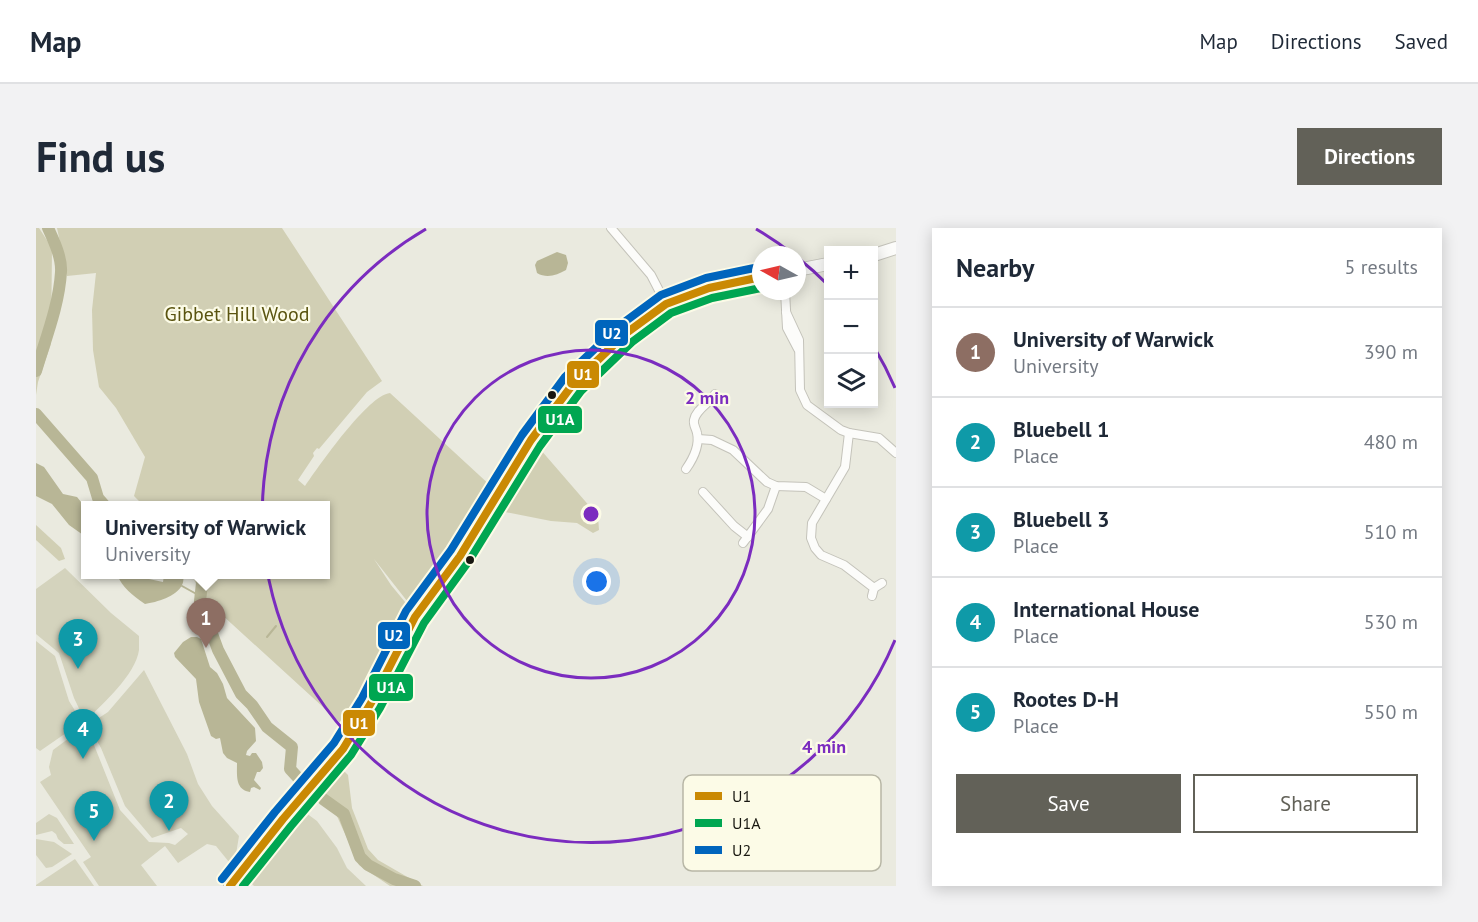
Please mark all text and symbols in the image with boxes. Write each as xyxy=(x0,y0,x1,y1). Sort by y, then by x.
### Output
text: Map xyxy=(30,23,81,60)
text: Map xyxy=(1199,28,1238,55)
text: Directions xyxy=(1271,28,1362,55)
text: Saved xyxy=(1395,28,1448,55)
button: Directions xyxy=(1297,128,1442,185)
text: Find us xyxy=(36,129,165,184)
north arrow xyxy=(752,246,806,300)
map controls xyxy=(824,246,878,408)
button: + xyxy=(824,246,878,300)
text: Nearby xyxy=(956,251,1034,284)
text: 5 results xyxy=(1345,254,1418,280)
button: − xyxy=(824,300,878,354)
park label: Gibbet Hill Wood xyxy=(165,301,309,327)
line badge: U2 xyxy=(594,319,629,347)
text: U2 xyxy=(602,323,622,343)
text: University of Warwick xyxy=(1013,325,1214,353)
text: 1 xyxy=(970,339,981,365)
text: 390 m xyxy=(1364,339,1418,365)
text: University xyxy=(1013,353,1099,379)
button: layers xyxy=(824,354,878,408)
line badge: U1 xyxy=(566,360,600,389)
text: U1 xyxy=(573,364,593,384)
text: 2 min xyxy=(685,386,729,409)
unlabelled marker xyxy=(546,389,558,401)
line badge: U1A xyxy=(537,405,583,434)
text: U1A xyxy=(546,409,575,429)
text: Bluebell 1 xyxy=(1013,415,1109,443)
text: 2 xyxy=(970,429,981,455)
text: 480 m xyxy=(1364,429,1418,455)
text: Place xyxy=(1013,443,1059,469)
popup xyxy=(81,501,330,579)
centre of rings xyxy=(581,504,601,524)
text: Bluebell 3 xyxy=(1013,505,1109,533)
text: University of Warwick xyxy=(105,513,306,541)
text: 3 xyxy=(970,519,981,545)
text: 510 m xyxy=(1364,519,1418,545)
text: Place xyxy=(1013,533,1059,559)
text: University xyxy=(105,541,191,567)
unlabelled marker xyxy=(464,554,476,566)
your location xyxy=(582,567,611,596)
text: International House xyxy=(1013,595,1199,623)
pin: 1 xyxy=(186,598,226,648)
text: 4 xyxy=(970,609,981,635)
text: 530 m xyxy=(1364,609,1418,635)
pin: 3 xyxy=(58,620,98,669)
line badge: U2 xyxy=(377,621,411,650)
text: Place xyxy=(1013,623,1059,649)
text: U2 xyxy=(384,625,404,645)
line badge: U1A xyxy=(368,673,414,702)
text: U1A xyxy=(377,677,406,697)
text: Rootes D-H xyxy=(1013,685,1119,713)
text: 5 xyxy=(970,699,981,725)
text: 550 m xyxy=(1364,699,1418,725)
line badge: U1 xyxy=(342,709,376,737)
pin: 4 xyxy=(64,710,102,759)
text: U1 xyxy=(349,713,369,733)
text: Place xyxy=(1013,713,1059,739)
text: 4 min xyxy=(802,735,846,758)
button: Save xyxy=(956,774,1181,833)
button: Share xyxy=(1193,774,1418,833)
legend xyxy=(683,775,881,871)
pin: 2 xyxy=(150,782,188,831)
text: U1 xyxy=(732,786,751,806)
pin: 5 xyxy=(74,792,114,841)
text: U1A xyxy=(732,813,761,833)
text: U2 xyxy=(732,840,751,860)

